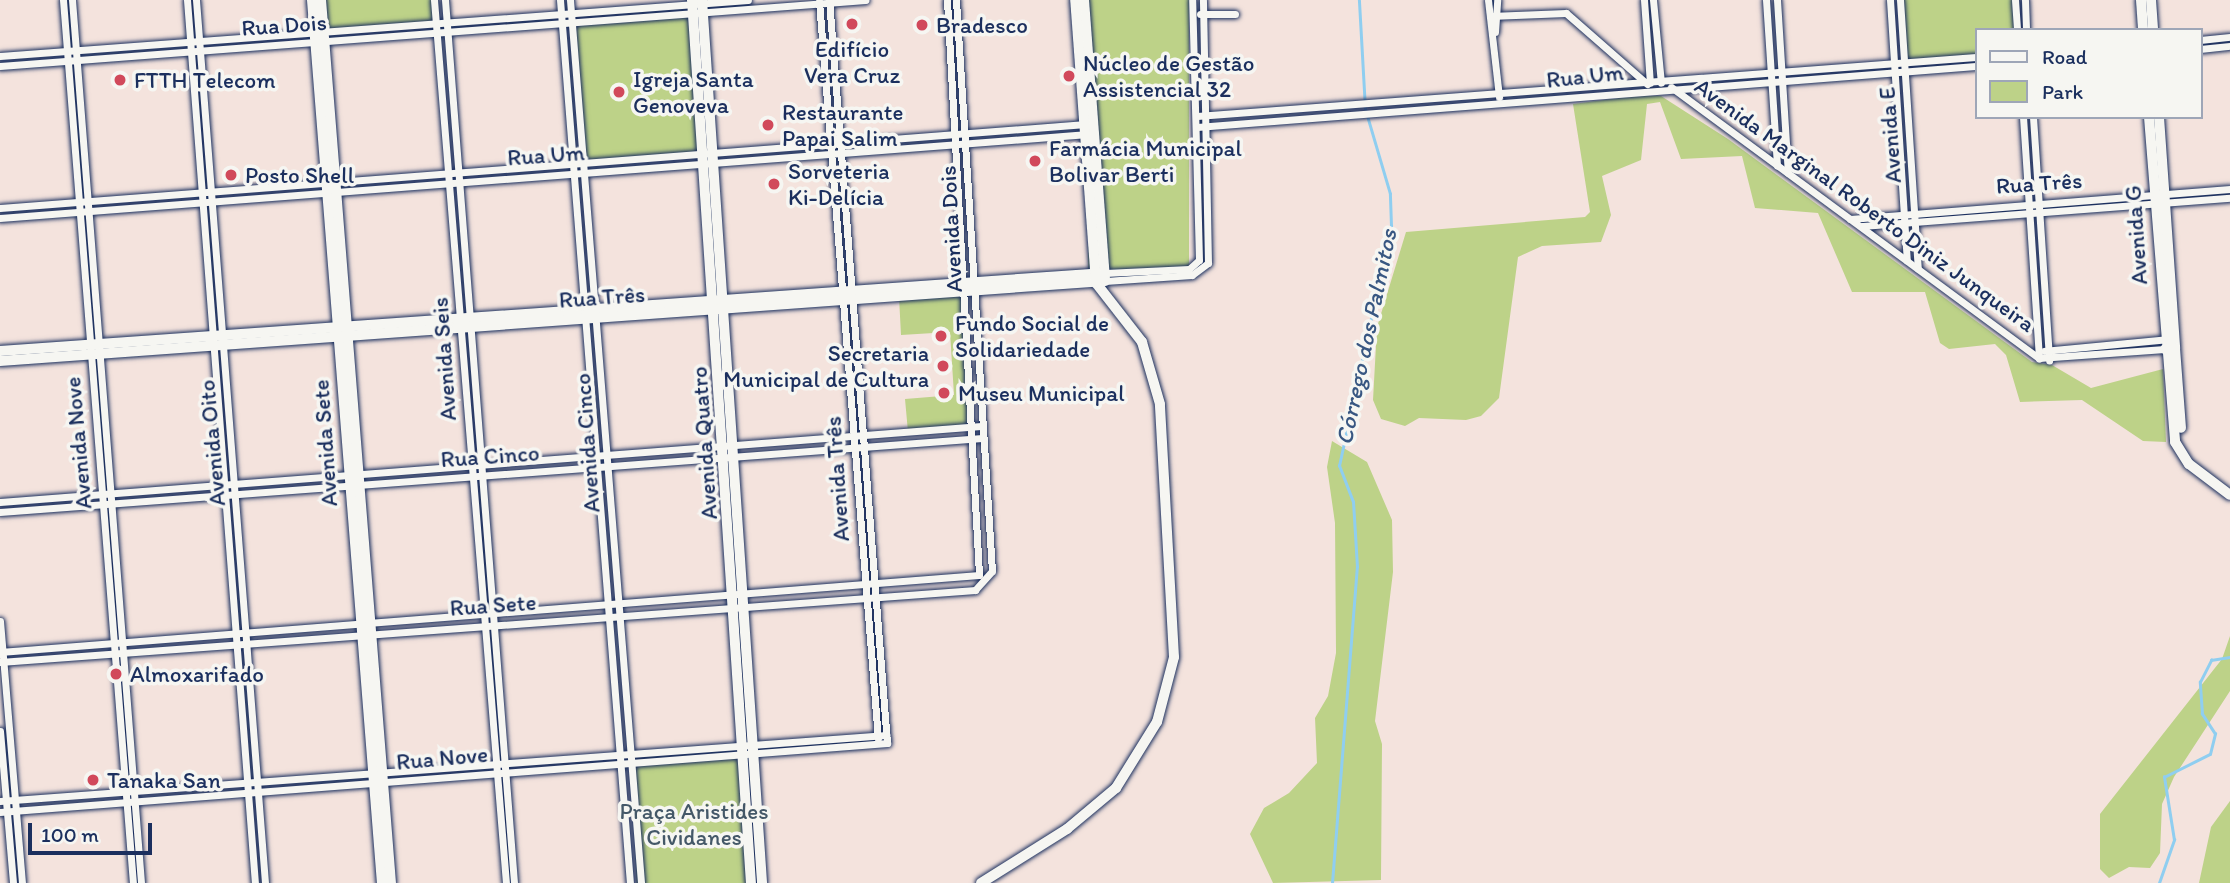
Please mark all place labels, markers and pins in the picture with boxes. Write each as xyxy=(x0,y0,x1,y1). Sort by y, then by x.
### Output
place label: Bradesco xyxy=(936,11,1028,39)
marker: Edifício Vera Cruz xyxy=(844,16,860,32)
marker: Bradesco xyxy=(914,17,930,33)
place label: Edifício Vera Cruz xyxy=(804,35,900,89)
place label: Núcleo de Gestão Assistencial 32 xyxy=(1083,49,1254,103)
place label: Igreja Santa Genoveva xyxy=(633,65,753,119)
place label: FTTH Telecom xyxy=(134,66,273,94)
marker: Núcleo de Gestão Assistencial 32 xyxy=(1061,68,1077,84)
marker: FTTH Telecom xyxy=(112,72,128,88)
marker: Igreja Santa Genoveva xyxy=(611,84,627,100)
place label: Restaurante Papai Salim xyxy=(782,98,903,152)
marker: Restaurante Papai Salim xyxy=(760,117,776,133)
place label: Farmácia Municipal Bolivar Berti xyxy=(1049,134,1242,188)
marker: Farmácia Municipal Bolivar Berti xyxy=(1027,153,1043,169)
place label: Sorveteria Ki-Delícia xyxy=(788,157,889,211)
place label: Posto Shell xyxy=(245,161,354,189)
marker: Posto Shell xyxy=(223,167,239,183)
marker: Sorveteria Ki-Delícia xyxy=(766,176,782,192)
place label: Fundo Social de Solidariedade xyxy=(955,309,1110,363)
marker: Fundo Social de Solidariedade xyxy=(933,328,949,344)
place label: Secretaria Municipal de Cultura xyxy=(722,339,929,393)
marker: Secretaria Municipal de Cultura xyxy=(935,358,951,374)
place label: Museu Municipal xyxy=(958,379,1125,407)
marker: Museu Municipal xyxy=(936,385,952,401)
place label: Almoxarifado xyxy=(130,660,264,688)
marker: Almoxarifado xyxy=(108,666,124,682)
place label: Tanaka San xyxy=(107,766,221,794)
marker: Tanaka San xyxy=(85,772,101,788)

